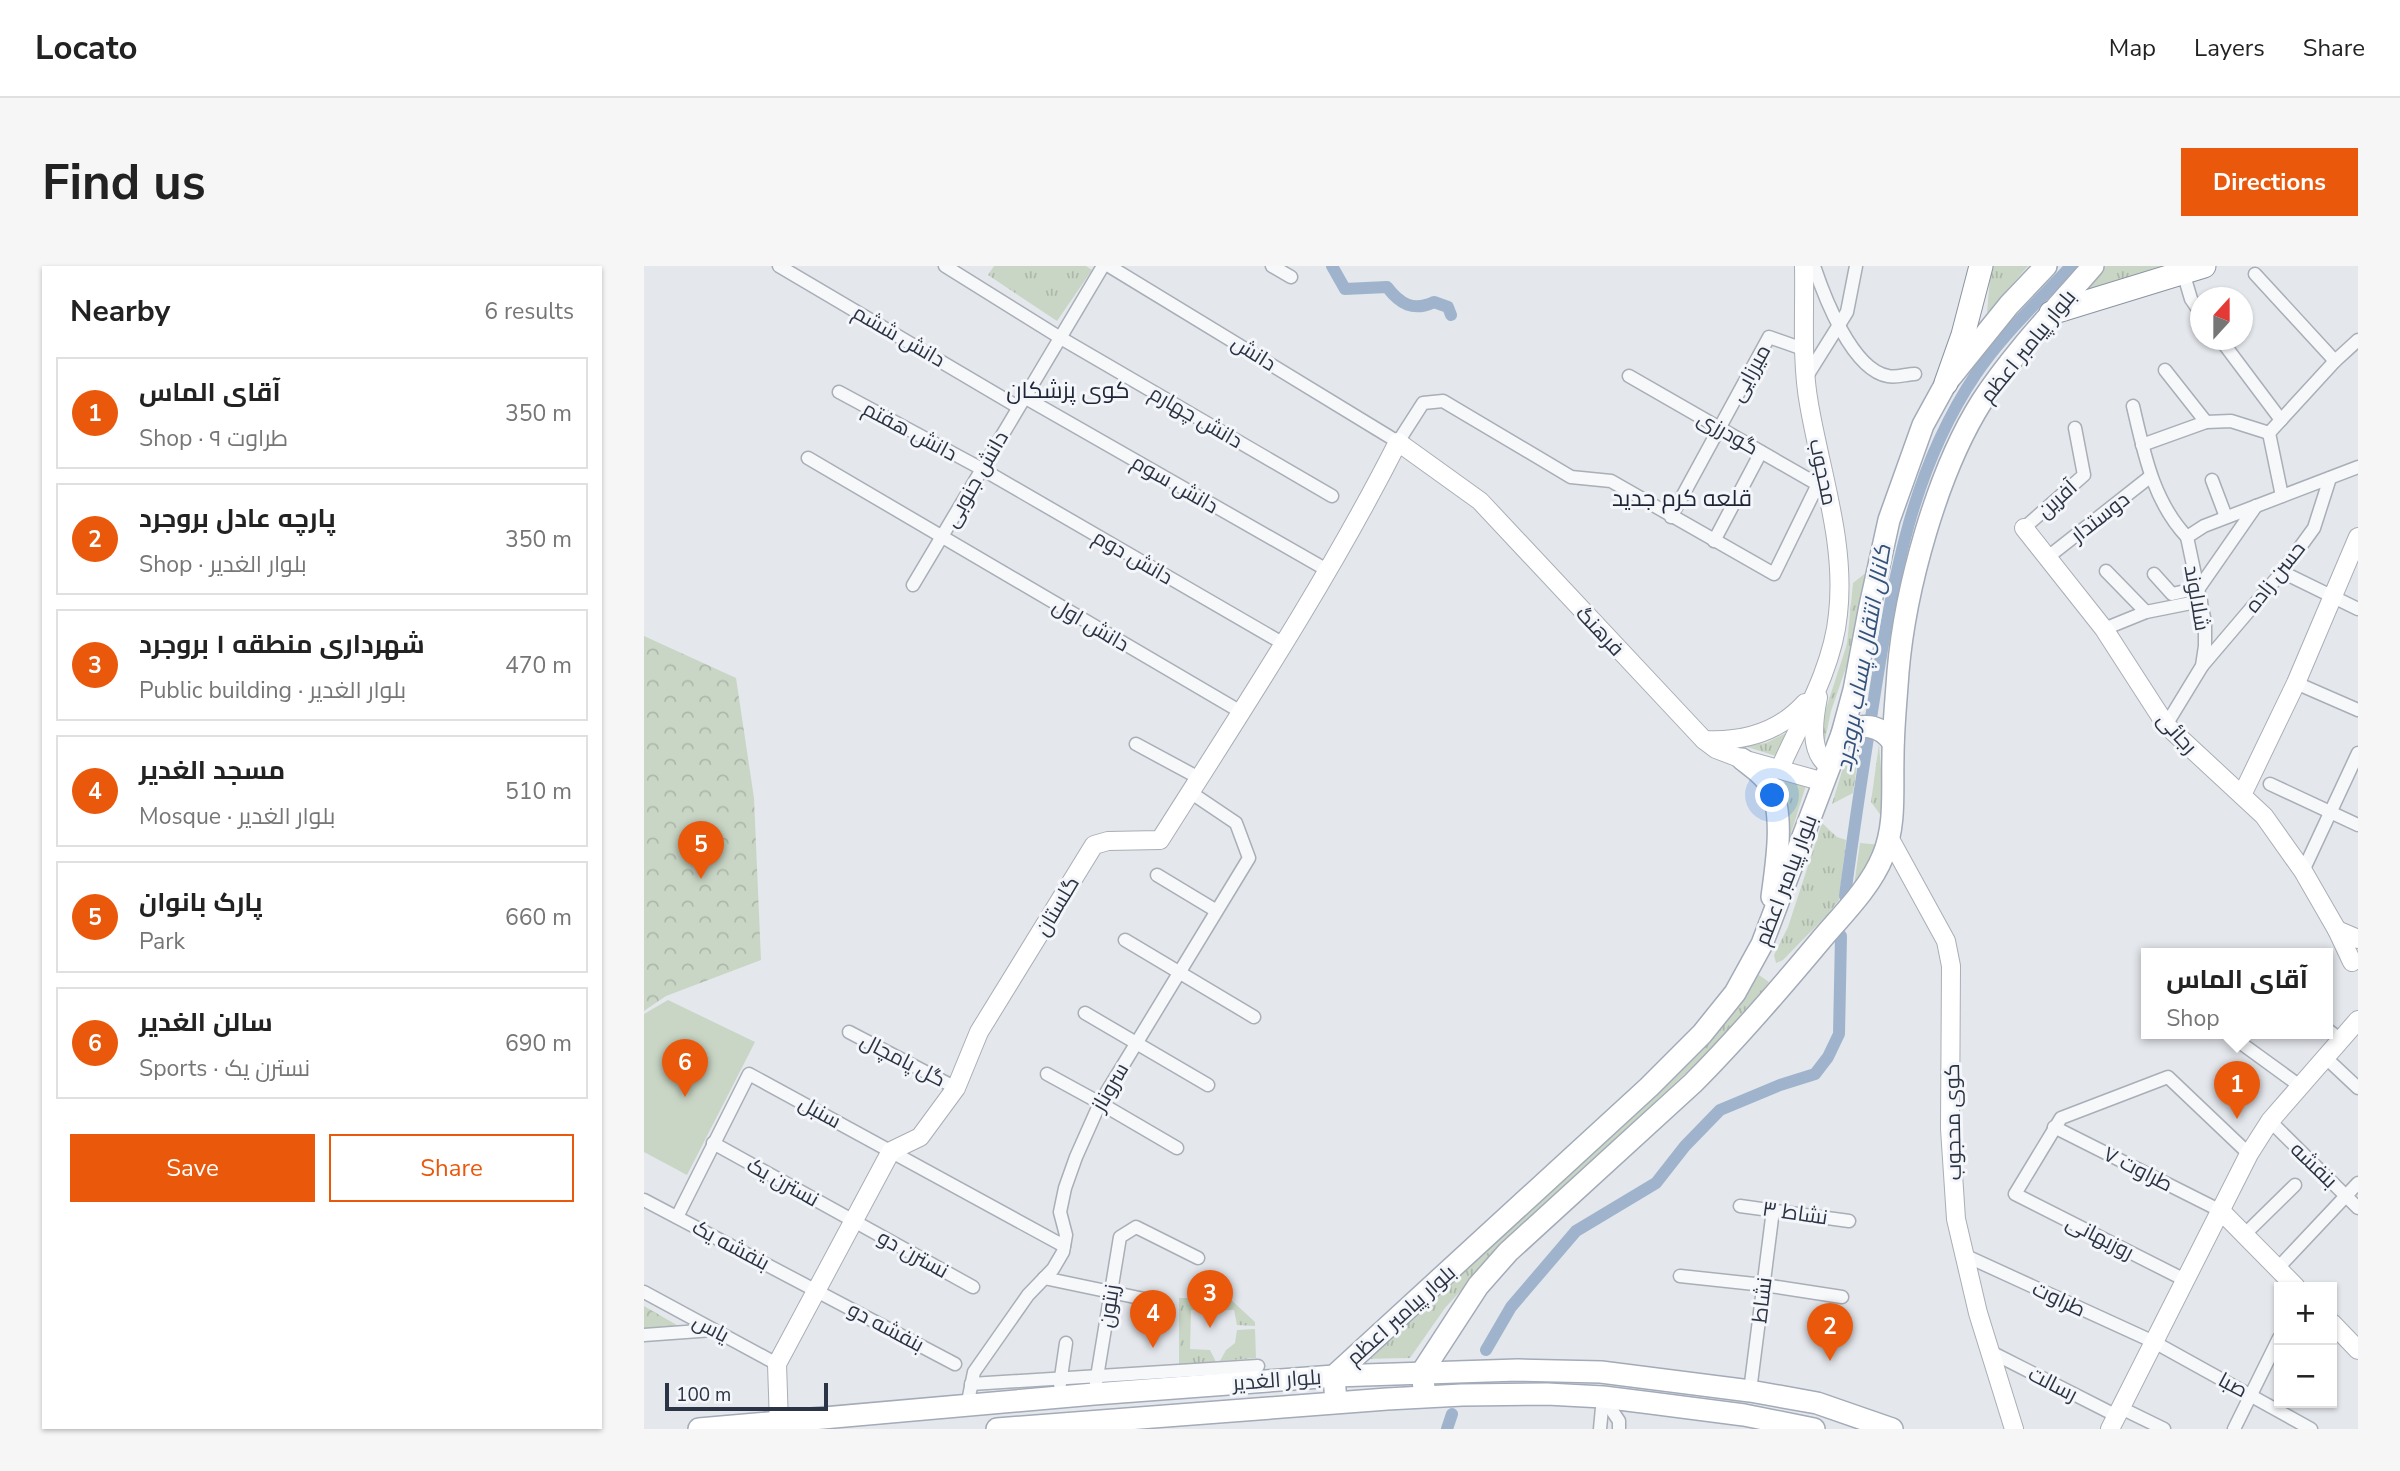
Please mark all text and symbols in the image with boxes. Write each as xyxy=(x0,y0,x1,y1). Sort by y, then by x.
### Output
text: Locato xyxy=(35,26,137,71)
text: Map xyxy=(2109,32,2156,64)
text: Layers xyxy=(2194,32,2265,64)
text: Share xyxy=(2303,32,2365,64)
button: Directions xyxy=(2181,148,2358,216)
text: Find us xyxy=(42,149,206,216)
street label: بلوار پیامبر اعظم xyxy=(1974,284,2082,408)
north arrow xyxy=(2190,287,2253,350)
text: Nearby xyxy=(70,291,170,332)
text: 6 results xyxy=(484,296,574,327)
street label: دانش ششم xyxy=(848,298,950,374)
street label: دانش xyxy=(1226,329,1282,377)
street label: میرزایی xyxy=(1723,339,1777,407)
text: آقای الماس xyxy=(139,375,281,410)
district label: کوی پزشکان xyxy=(1006,375,1130,406)
street label: دانش چهارم xyxy=(1144,379,1248,455)
street label: دانش هفتم xyxy=(858,394,962,468)
text: 1 xyxy=(88,398,102,429)
text: 350 m xyxy=(505,398,572,429)
street label: گودرزی xyxy=(1692,404,1764,462)
text: Shop · طراوت ۹ xyxy=(139,423,288,454)
street label: دانش جنوبی xyxy=(937,426,1015,532)
street label: محجوب xyxy=(1802,436,1844,508)
street label: دانش سوم xyxy=(1127,448,1223,520)
street label: آفرین xyxy=(2031,473,2083,524)
district label: قلعه کرم جدید xyxy=(1612,483,1752,514)
street label: دوستدار xyxy=(2064,485,2135,549)
text: پارچه عادل بروجرد xyxy=(139,501,336,536)
street label: دانش دوم xyxy=(1088,523,1178,591)
text: 2 xyxy=(88,524,102,555)
text: 350 m xyxy=(505,524,572,555)
street label: حسن زاده xyxy=(2238,536,2312,618)
water label: کانال انتقال پساب بروجرد xyxy=(1828,541,1899,774)
text: Shop · بلوار الغدیر xyxy=(139,549,307,580)
street label: شلالوند xyxy=(2177,563,2217,633)
street label: دانش اول xyxy=(1048,592,1134,658)
street label: فرهنگ xyxy=(1570,600,1630,662)
text: شهرداری منطقه ۱ بروجرد xyxy=(139,627,425,662)
text: 3 xyxy=(88,650,102,681)
text: 470 m xyxy=(505,650,572,681)
text: Public building · بلوار الغدیر xyxy=(139,675,406,706)
street label: رجائی xyxy=(2151,706,2203,760)
text: مسجد الغدیر xyxy=(139,753,285,788)
text: 4 xyxy=(88,776,102,807)
text: 510 m xyxy=(505,776,572,807)
your location xyxy=(1755,778,1789,812)
text: Mosque · بلوار الغدیر xyxy=(139,801,335,832)
street label: بلوار پیامبر اعظم xyxy=(1748,811,1824,949)
pin: 5 xyxy=(678,821,724,879)
street label: گلستان xyxy=(1028,871,1086,941)
text: پارک بانوان xyxy=(139,885,263,920)
text: 5 xyxy=(88,902,102,933)
text: 660 m xyxy=(505,902,572,933)
text: Park xyxy=(139,926,185,957)
popup xyxy=(2141,948,2333,1039)
text: آقای الماس xyxy=(2166,962,2308,997)
text: Shop xyxy=(2166,1003,2220,1034)
text: سالن الغدیر xyxy=(139,1005,273,1040)
street label: گل پامچال xyxy=(855,1027,951,1093)
text: 6 xyxy=(88,1028,102,1059)
text: 690 m xyxy=(505,1028,572,1059)
pin: 6 xyxy=(662,1039,708,1097)
text: Sports · نسترن یک xyxy=(139,1053,310,1084)
street label: سروناز xyxy=(1084,1057,1135,1117)
pin: 1 xyxy=(2214,1061,2260,1119)
street label: کوی محجوب xyxy=(1938,1063,1968,1181)
street label: سنبل xyxy=(794,1089,846,1135)
button: Save xyxy=(70,1134,315,1202)
button: Share xyxy=(329,1134,574,1202)
street label: بنفشه xyxy=(2284,1136,2344,1194)
street label: طراوت ۷ xyxy=(2099,1140,2177,1198)
street label: نسترن یک xyxy=(742,1151,824,1213)
street label: نشاط ۳ xyxy=(1761,1195,1829,1231)
street label: روزبهانی xyxy=(2061,1208,2139,1266)
street label: بنفشه یک xyxy=(688,1213,774,1277)
street label: نسترن دو xyxy=(872,1223,954,1285)
street label: بلوار پیامبر اعظم xyxy=(1340,1259,1462,1371)
pin: 3 xyxy=(1187,1270,1233,1328)
street label: طراوت xyxy=(2028,1275,2090,1323)
street label: نشاط xyxy=(1745,1276,1779,1324)
street label: زیتون xyxy=(1092,1282,1126,1330)
map controls xyxy=(2274,1282,2337,1408)
button: + xyxy=(2274,1282,2337,1345)
pin: 4 xyxy=(1130,1290,1176,1348)
street label: بنفشه دو xyxy=(843,1295,929,1359)
pin: 2 xyxy=(1807,1303,1853,1361)
street label: یاس xyxy=(688,1307,734,1349)
button: − xyxy=(2274,1345,2337,1408)
street label: رسالت xyxy=(2023,1360,2083,1408)
street label: بلوار الغدیر xyxy=(1231,1363,1322,1397)
street label: صبا xyxy=(2213,1366,2253,1404)
scale bar xyxy=(665,1380,828,1412)
text: 100 m xyxy=(676,1382,731,1408)

